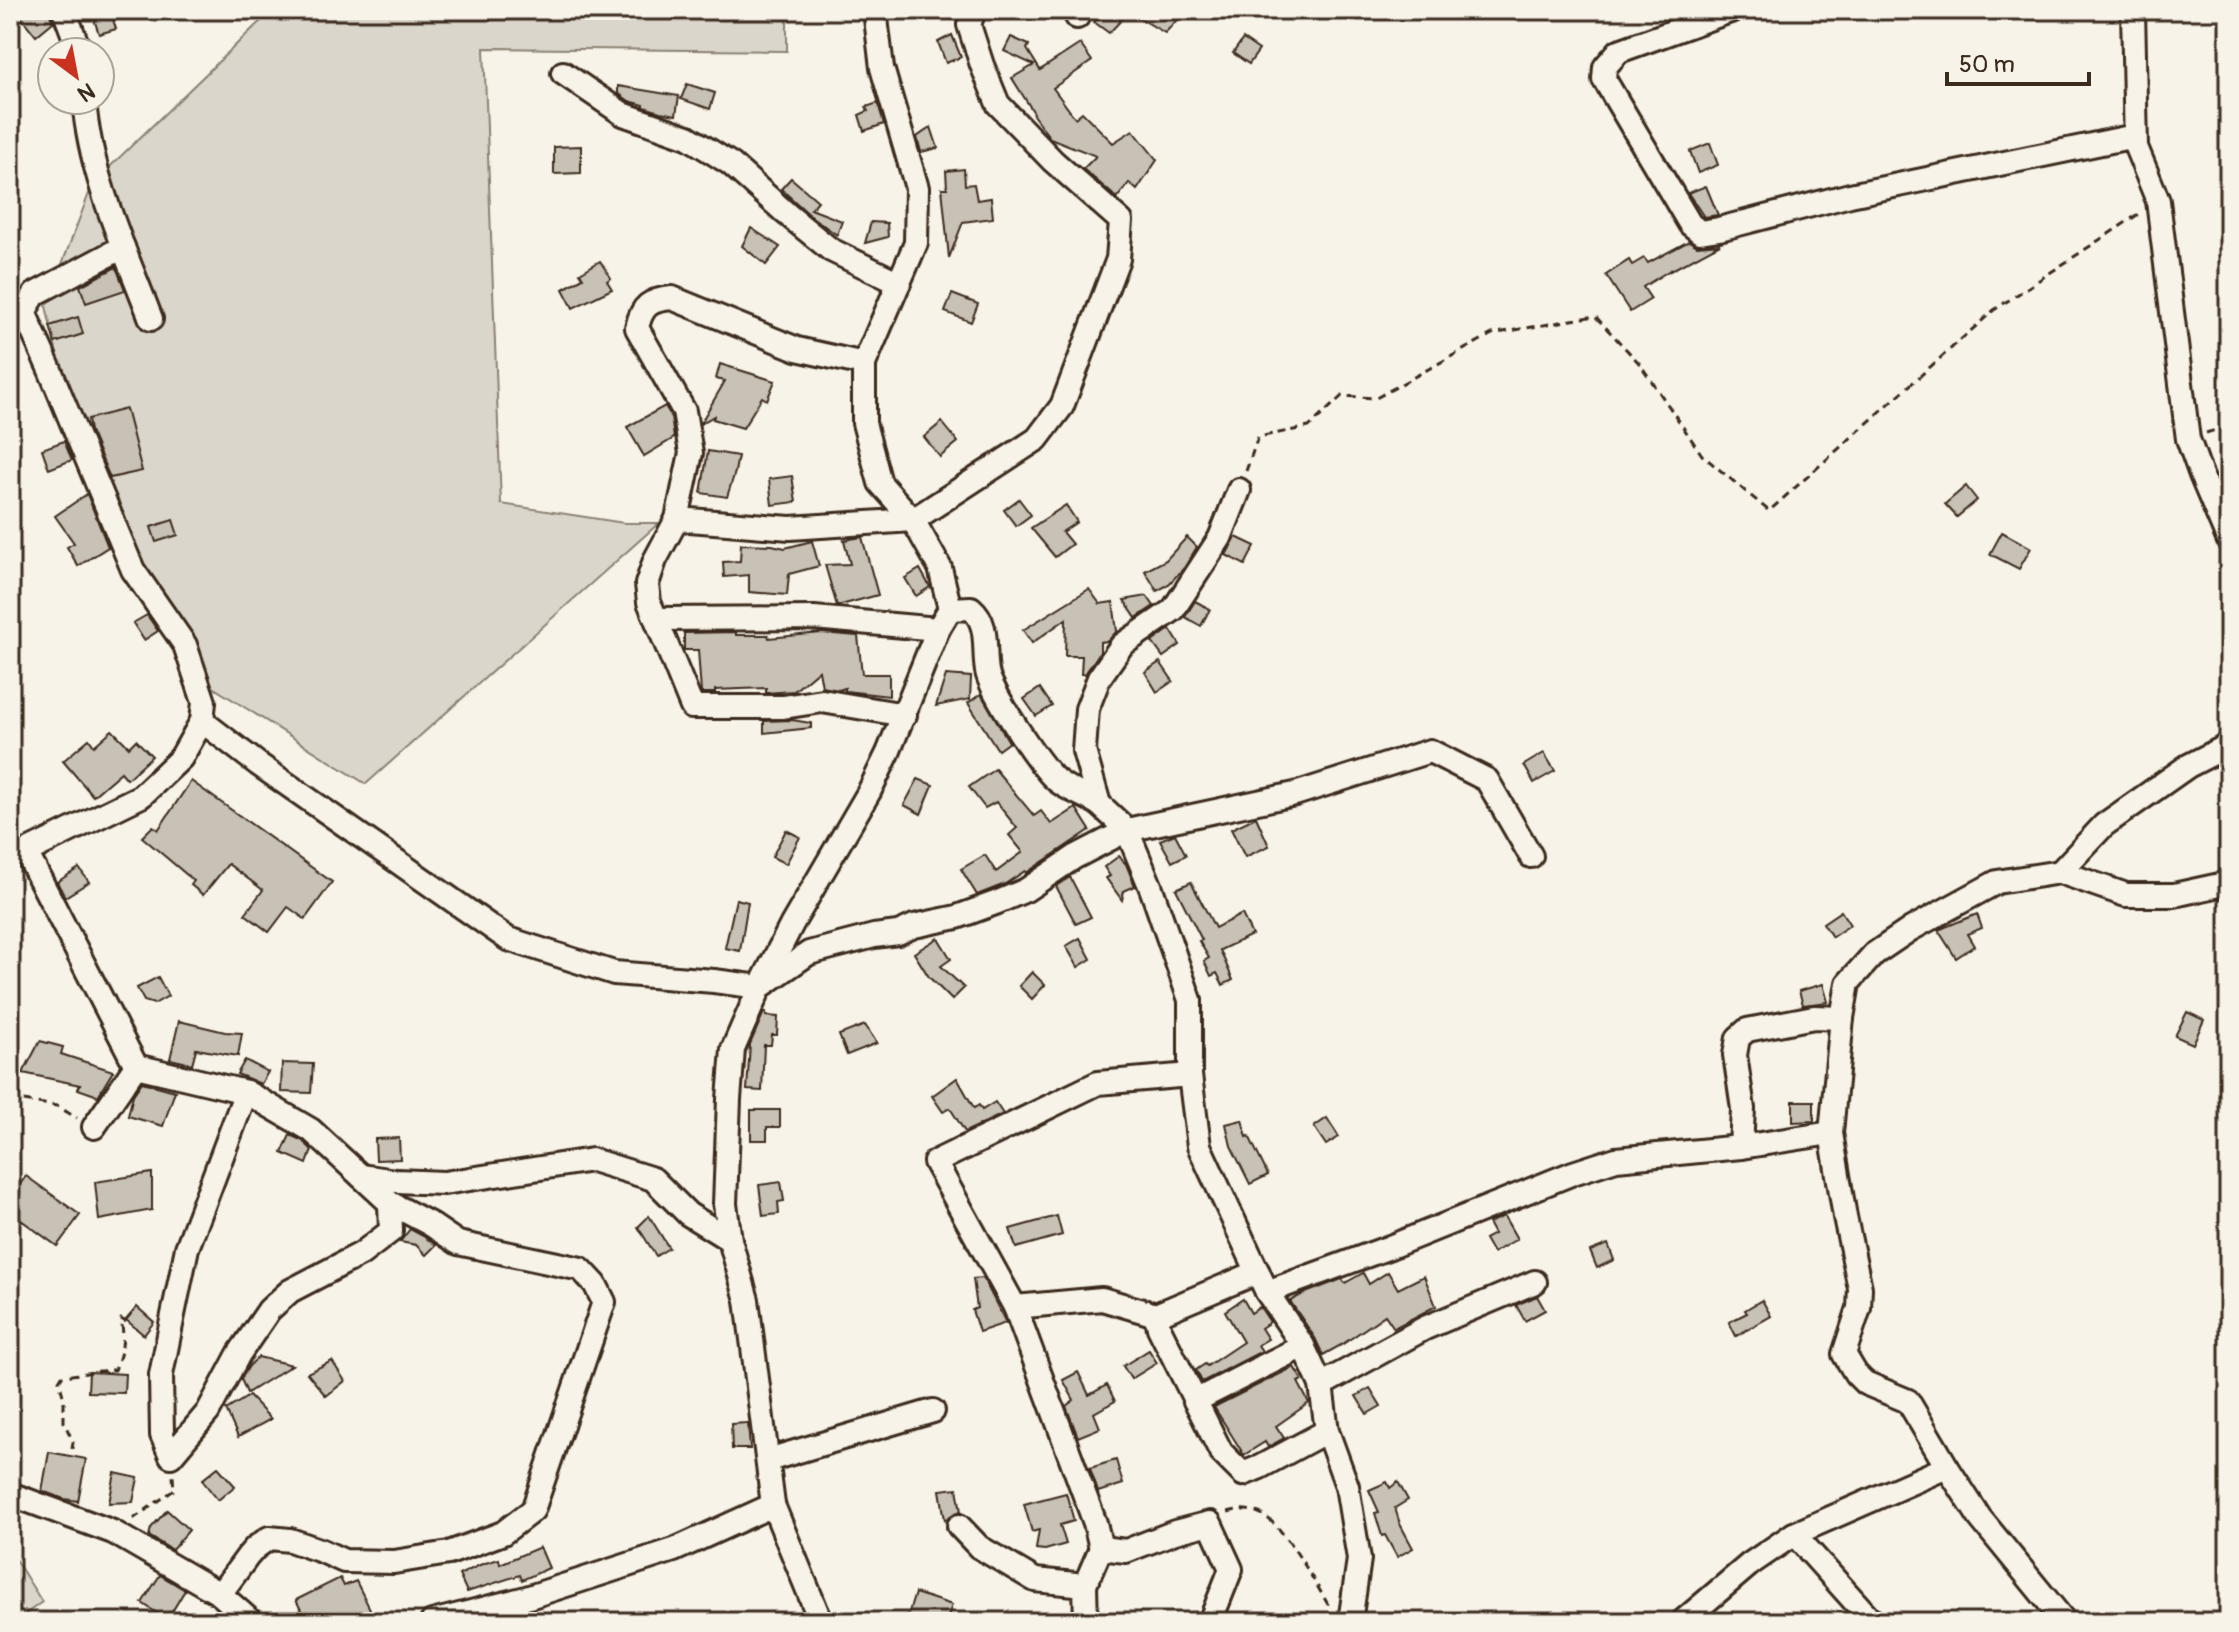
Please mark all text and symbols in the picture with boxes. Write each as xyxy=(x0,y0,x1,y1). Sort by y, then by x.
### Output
north arrow xyxy=(36,36,116,116)
scale bar xyxy=(1947,36,2089,86)
text: 50 m xyxy=(1959,50,2015,79)
text: N xyxy=(72,76,100,108)

